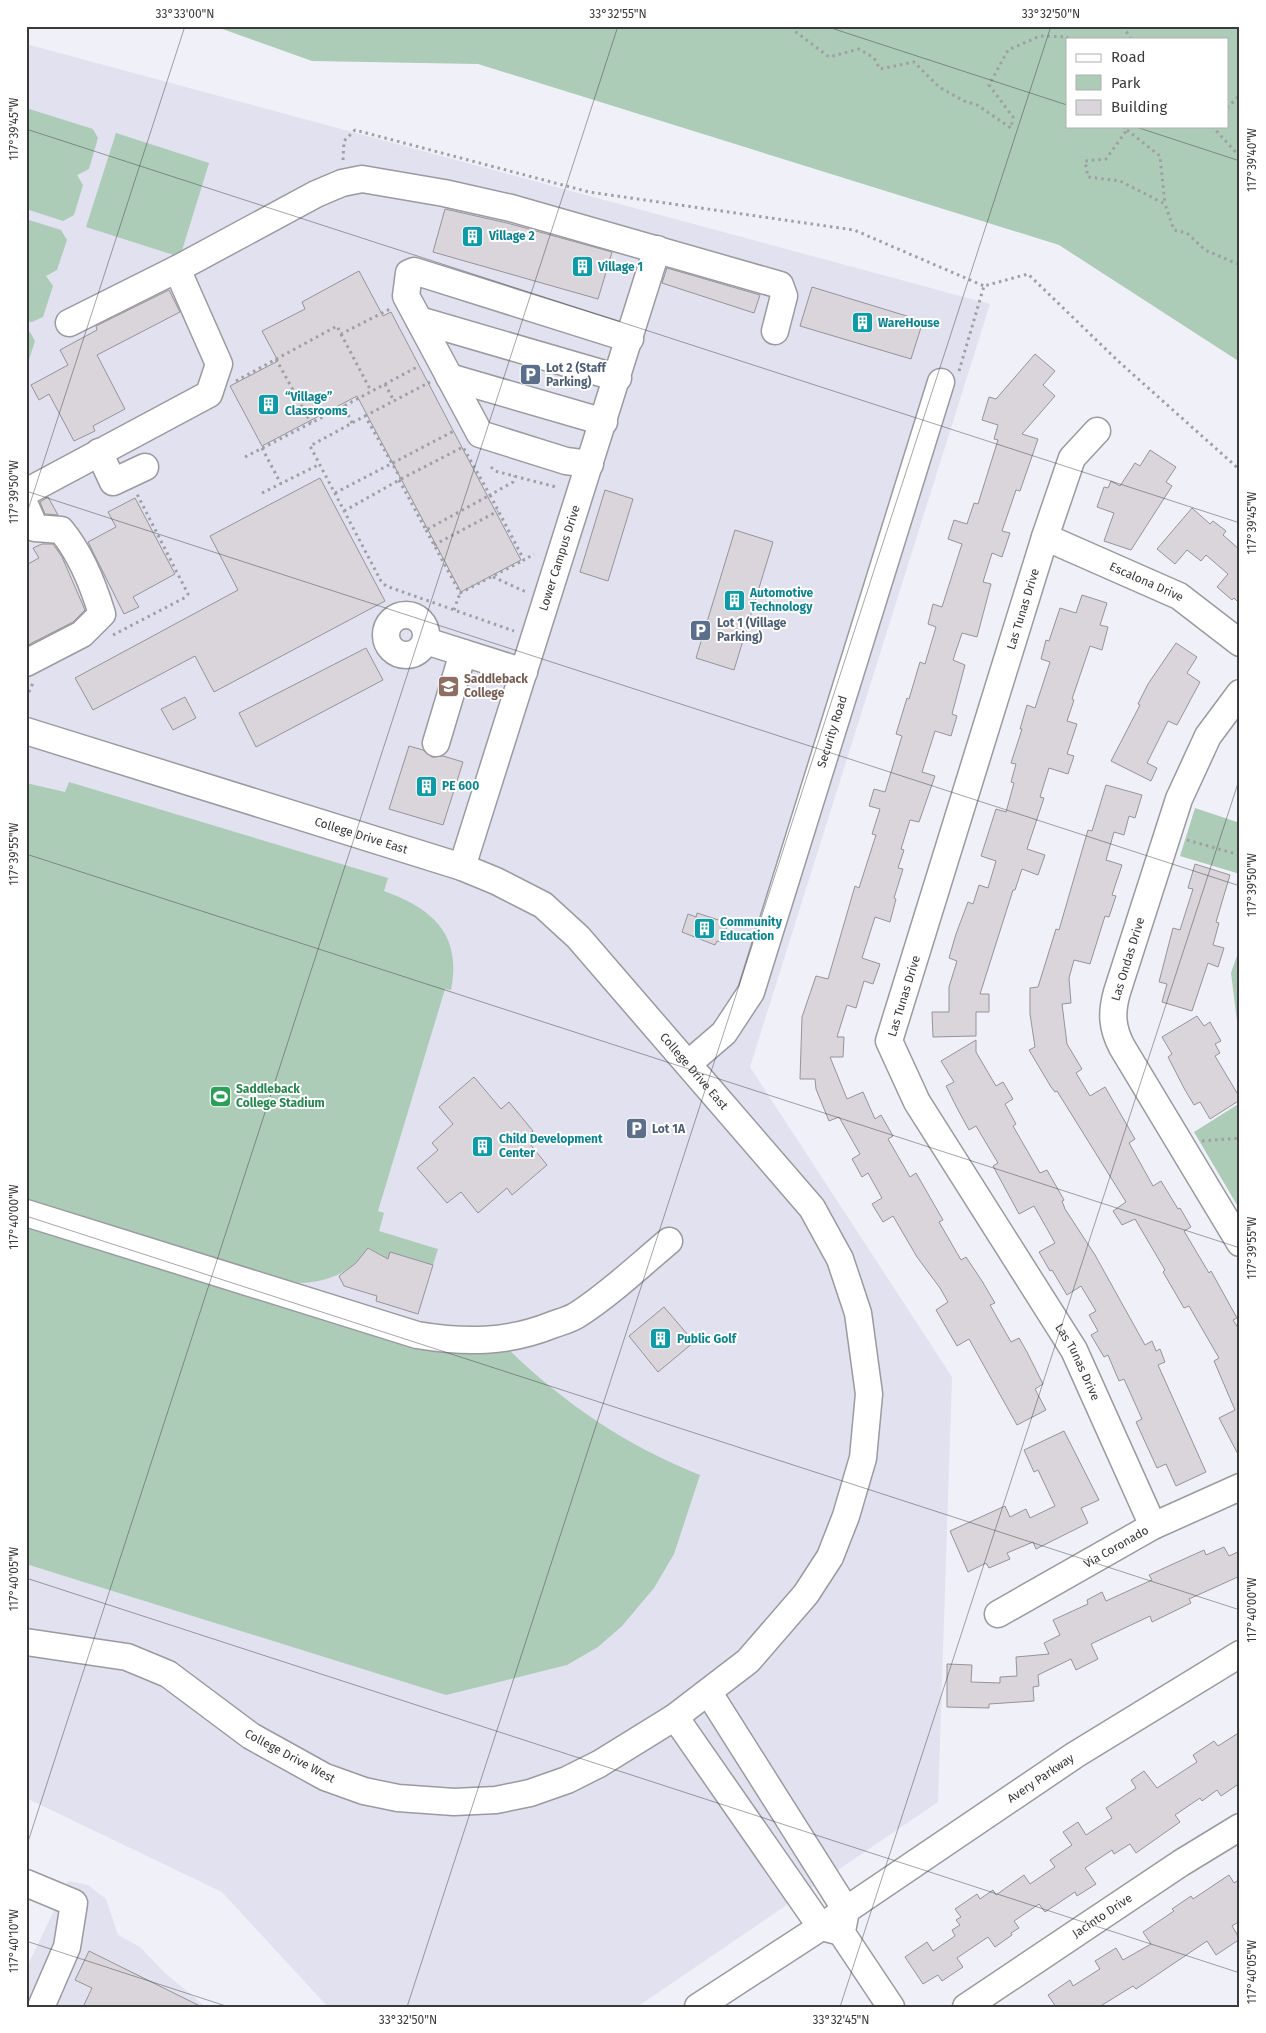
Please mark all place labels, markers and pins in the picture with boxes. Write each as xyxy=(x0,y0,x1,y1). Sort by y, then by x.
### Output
building icon: Village 2 xyxy=(461,224,485,248)
place label: Village 2 xyxy=(488,229,535,243)
building icon: Village 1 xyxy=(570,255,594,279)
place label: Village 1 xyxy=(597,260,643,274)
building icon: WareHouse xyxy=(850,311,874,335)
place label: WareHouse xyxy=(878,316,940,330)
place label: Lot 2 (Staff Parking) xyxy=(546,361,607,389)
parking icon: Lot 2 (Staff Parking) xyxy=(518,363,542,387)
place label: “Village” Classrooms xyxy=(285,390,348,418)
building icon: “Village” Classrooms xyxy=(257,392,281,416)
place label: Automotive Technology xyxy=(749,586,814,614)
building icon: Automotive Technology xyxy=(722,588,746,612)
place label: Lot 1 (Village Parking) xyxy=(717,616,787,644)
parking icon: Lot 1 (Village Parking) xyxy=(689,618,713,642)
place label: Saddleback College xyxy=(464,672,528,700)
school or university icon: Saddleback College xyxy=(436,674,460,698)
building icon: PE 600 xyxy=(414,774,438,798)
place label: PE 600 xyxy=(442,779,479,793)
place label: Community Education xyxy=(720,915,783,943)
building icon: Community Education xyxy=(692,917,716,941)
place label: Saddleback College Stadium xyxy=(236,1082,325,1110)
sports icon: Saddleback College Stadium xyxy=(208,1084,232,1108)
parking icon: Lot 1A xyxy=(624,1117,648,1141)
place label: Lot 1A xyxy=(652,1122,686,1136)
place label: Child Development Center xyxy=(499,1132,603,1160)
building icon: Child Development Center xyxy=(471,1134,495,1158)
building icon: Public Golf xyxy=(649,1327,673,1351)
place label: Public Golf xyxy=(677,1332,738,1346)

